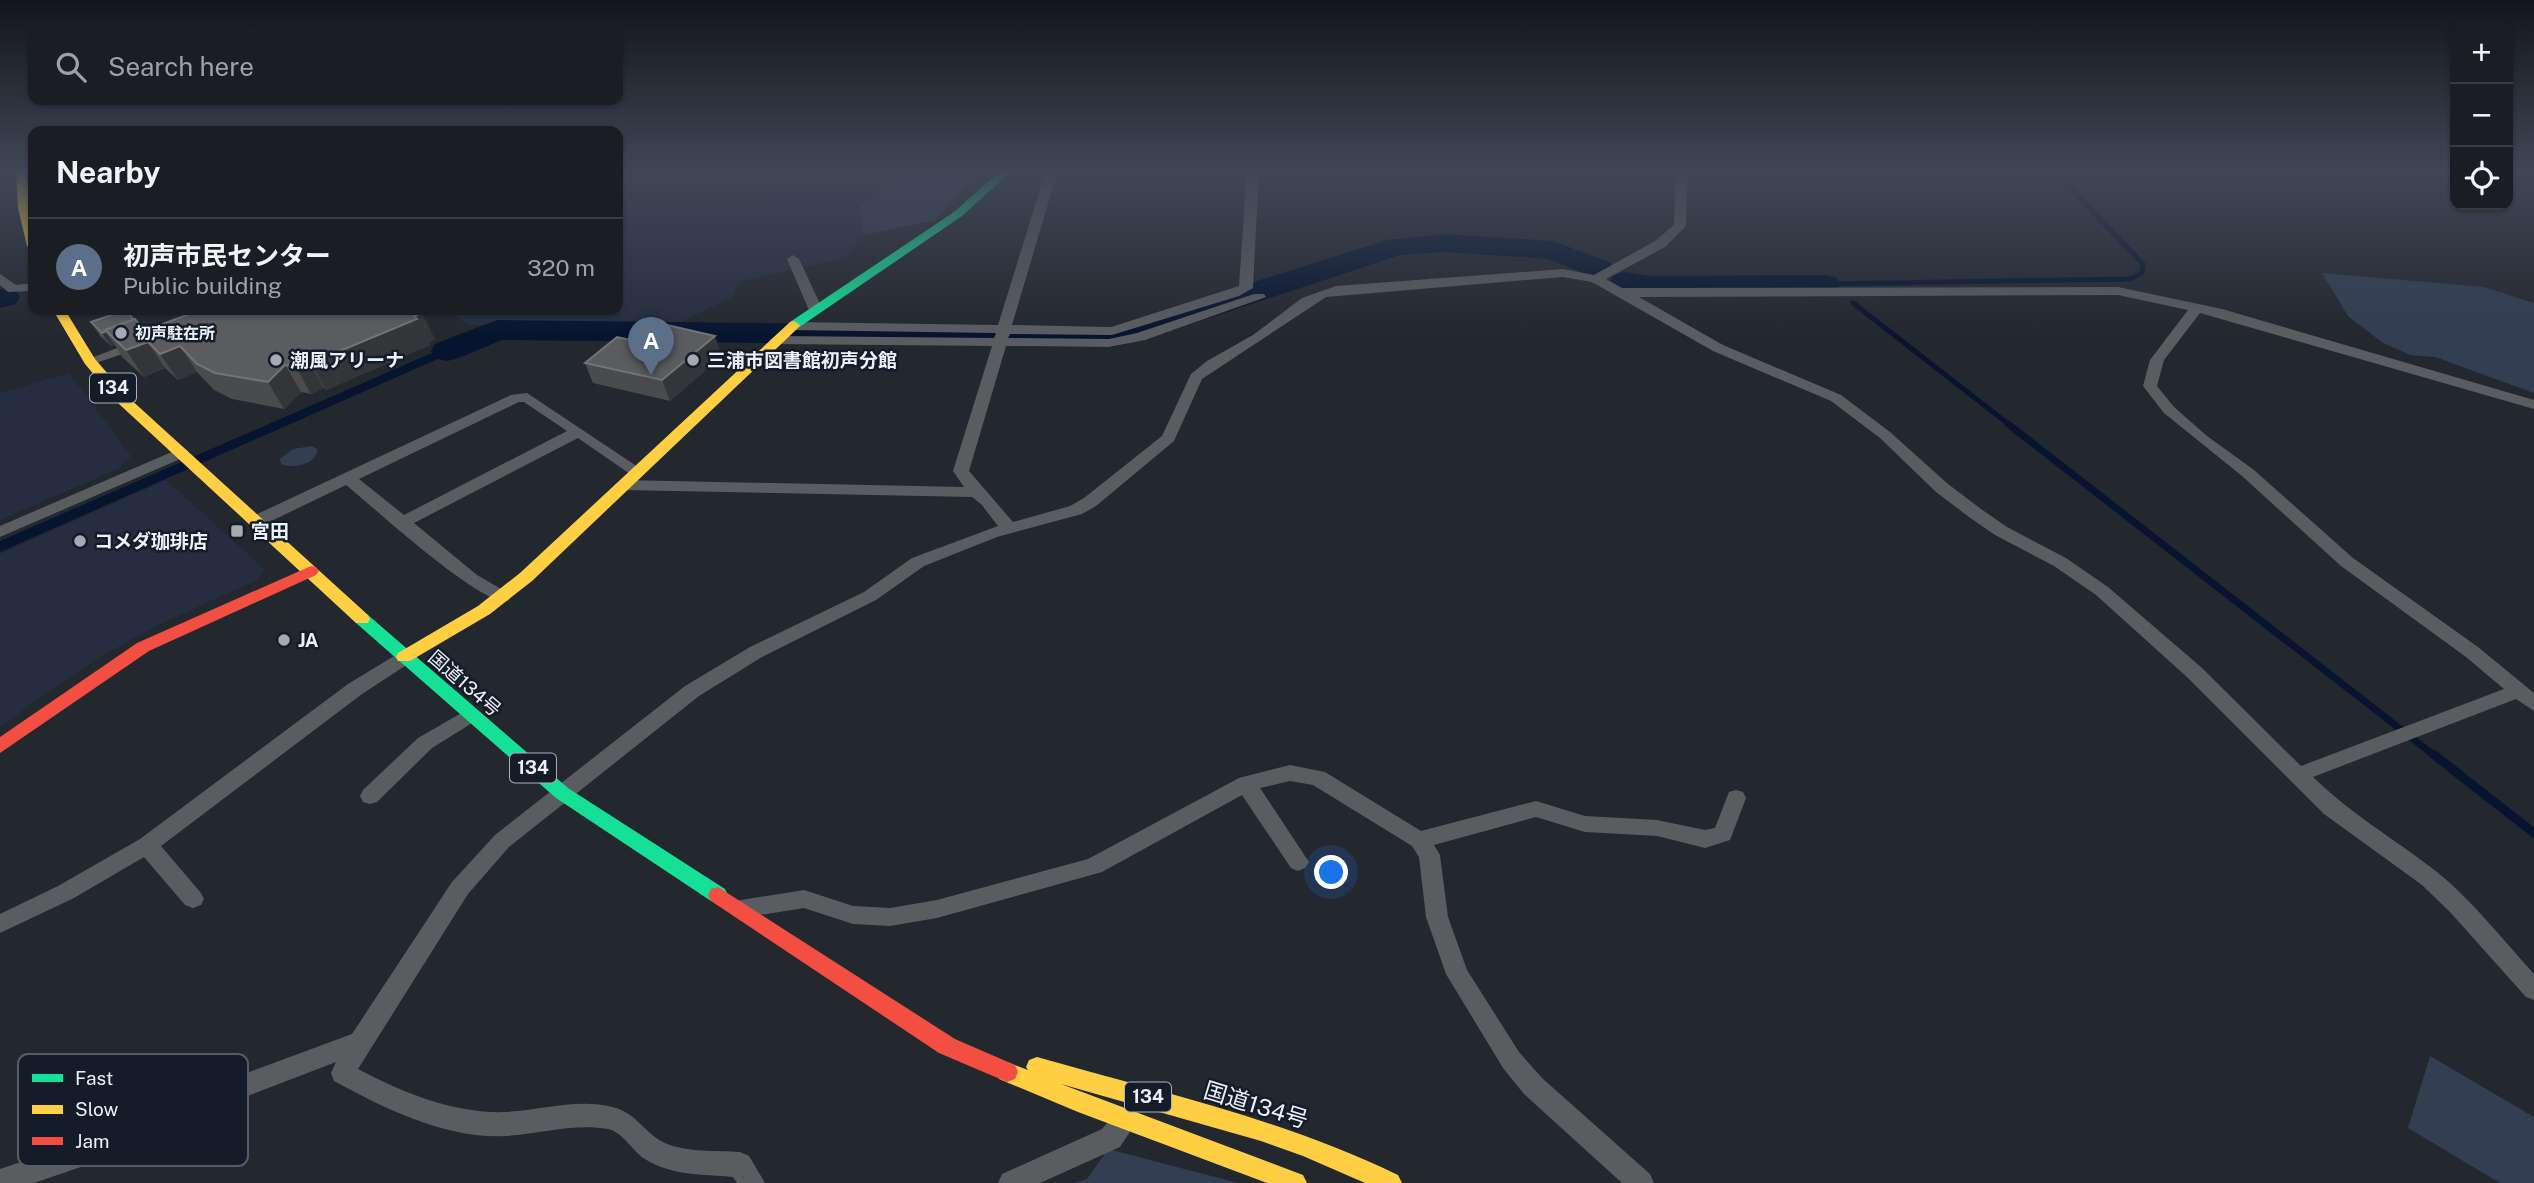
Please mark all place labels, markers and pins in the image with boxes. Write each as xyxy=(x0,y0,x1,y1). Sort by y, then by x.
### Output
pin: A xyxy=(628,317,674,375)
place label: 初声駐在所 xyxy=(135,324,215,343)
marker: 初声駐在所 xyxy=(113,325,129,341)
place label: 潮風アリーナ xyxy=(290,349,404,371)
place label: 三浦市図書館初声分館 xyxy=(707,349,897,371)
marker: 潮風アリーナ xyxy=(268,352,284,368)
marker: 三浦市図書館初声分館 xyxy=(685,352,701,368)
place label: 宮田 xyxy=(251,520,289,542)
marker: 宮田 xyxy=(229,523,245,539)
place label: コメダ珈琲店 xyxy=(94,530,208,552)
marker: コメダ珈琲店 xyxy=(72,533,88,549)
place label: JA xyxy=(298,629,319,651)
marker: JA xyxy=(276,632,292,648)

